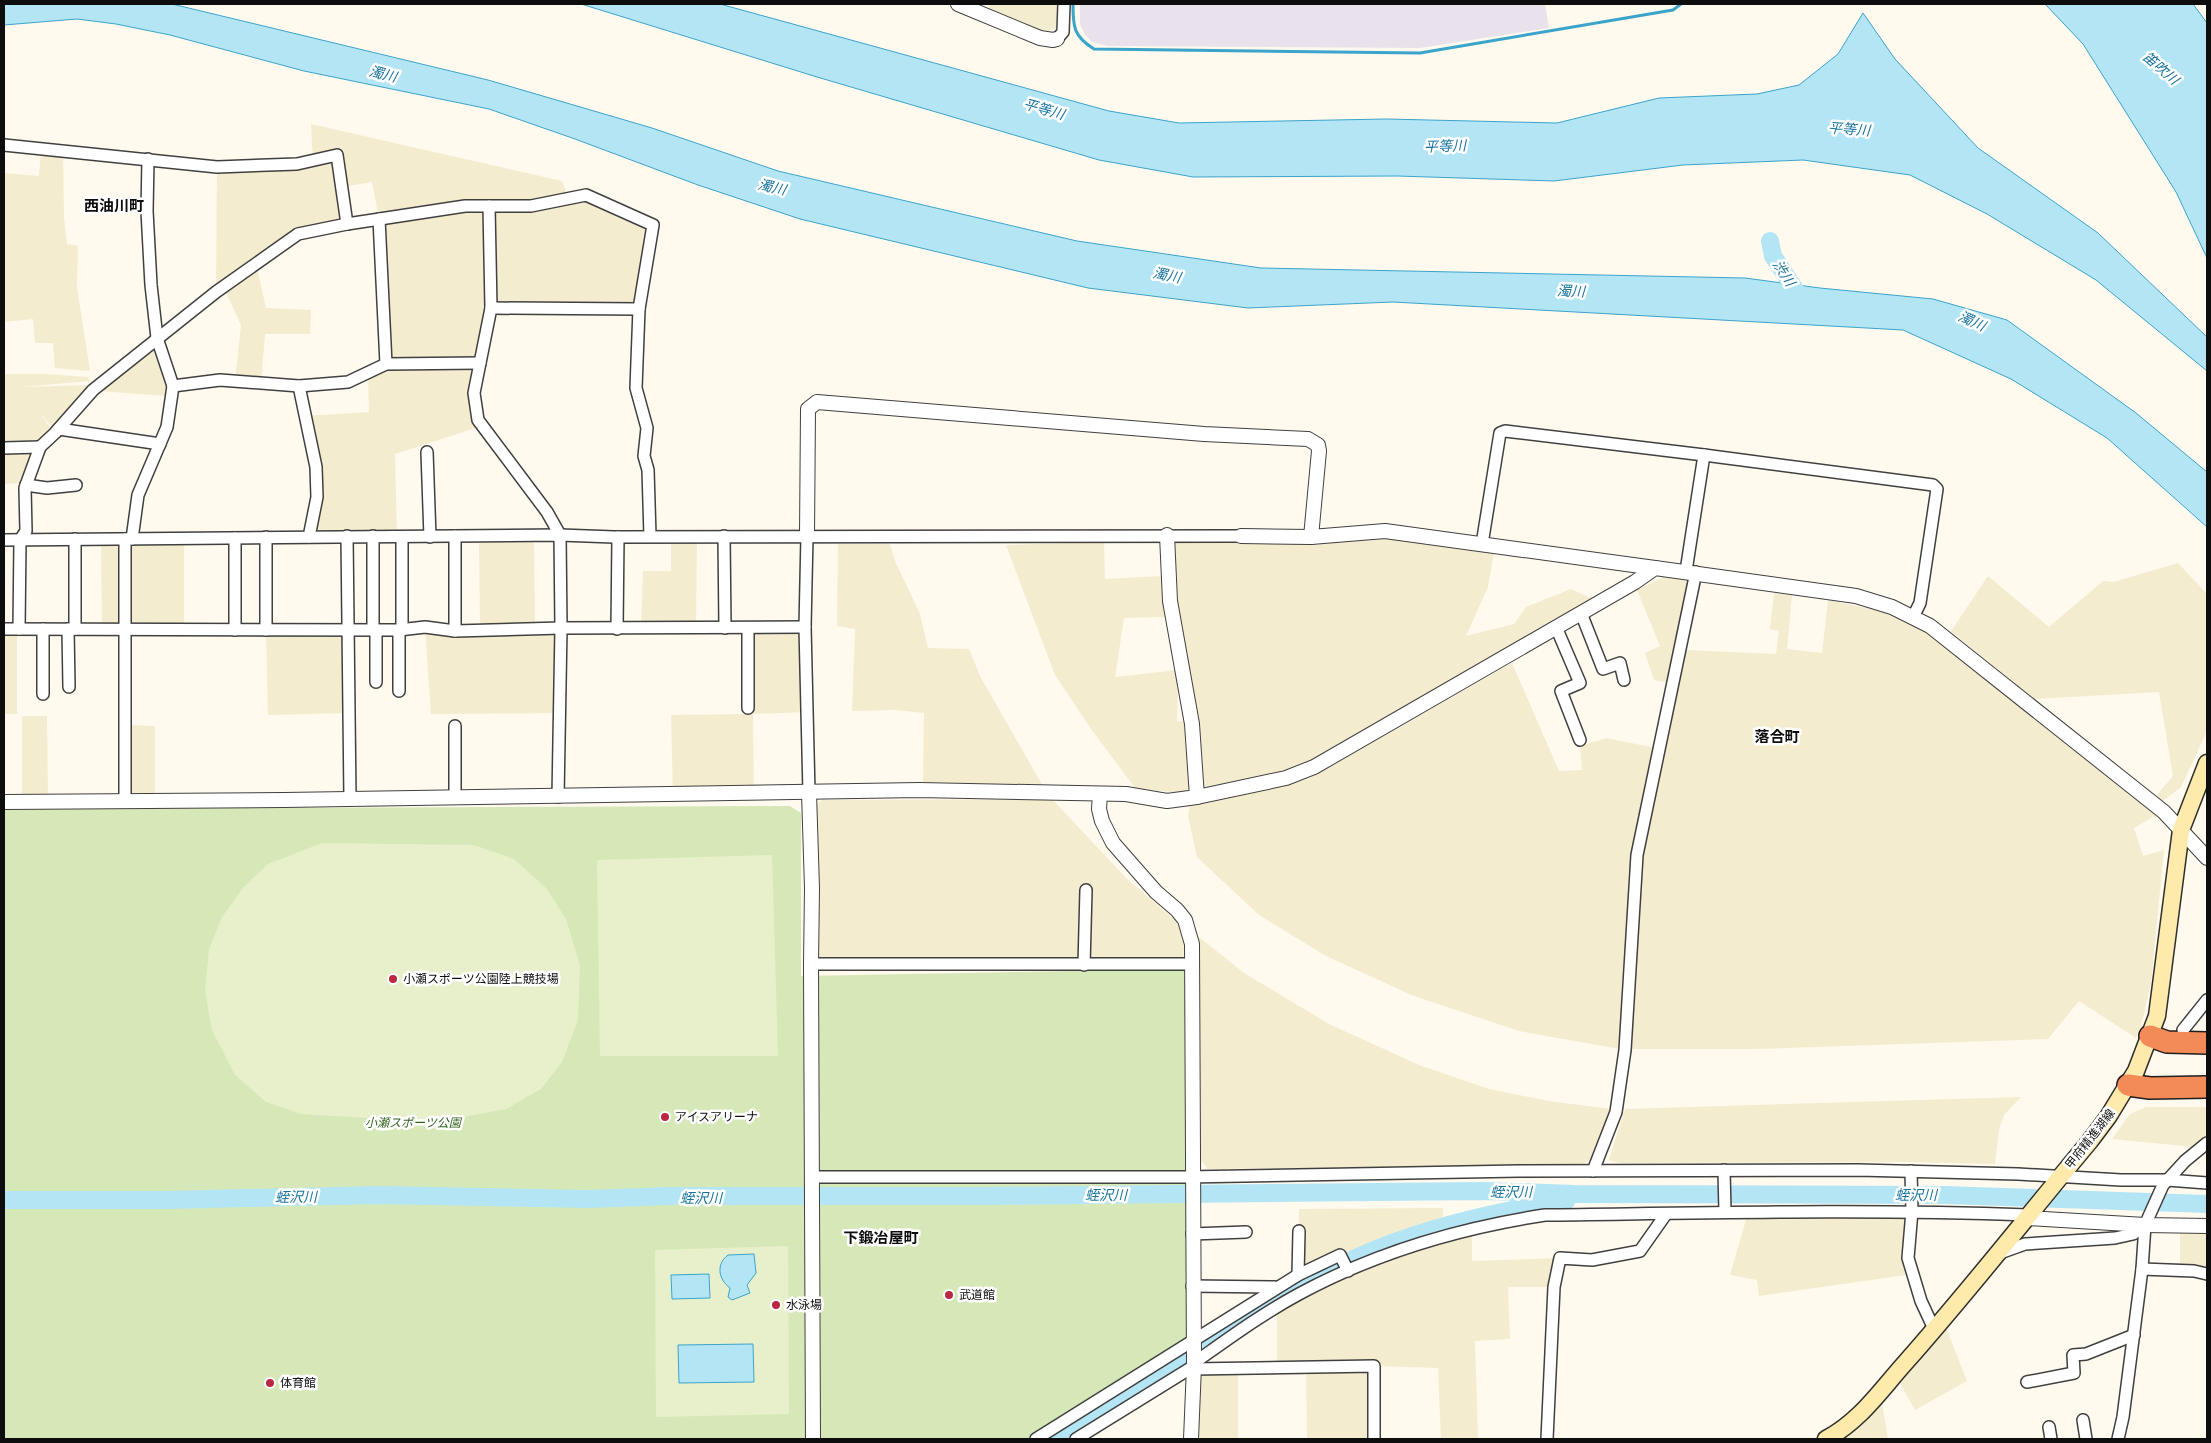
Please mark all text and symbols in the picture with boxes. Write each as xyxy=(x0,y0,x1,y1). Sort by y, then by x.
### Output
water label: 笛吹川 xyxy=(2139,46,2186,90)
water label: 濁川 xyxy=(367,60,401,87)
water label: 平等川 xyxy=(1021,93,1069,124)
water label: 平等川 xyxy=(1827,117,1873,140)
water label: 平等川 xyxy=(1424,134,1468,156)
water label: 濁川 xyxy=(756,173,790,199)
district label: 西油川町 xyxy=(84,193,144,216)
water label: 渋川 xyxy=(1769,255,1802,291)
water label: 濁川 xyxy=(1152,262,1185,287)
water label: 濁川 xyxy=(1557,280,1587,301)
water label: 濁川 xyxy=(1956,305,1991,336)
district label: 落合町 xyxy=(1754,724,1800,747)
place label: 小瀬スポーツ公園陸上競技場 xyxy=(403,969,559,987)
marker: 小瀬スポーツ公園陸上競技場 xyxy=(387,973,399,985)
street label: 甲府精進湖線 xyxy=(2060,1104,2118,1172)
place label: アイスアリーナ xyxy=(675,1107,758,1125)
marker: アイスアリーナ xyxy=(659,1111,671,1123)
park label: 小瀬スポーツ公園 xyxy=(365,1113,463,1131)
water label: 蛭沢川 xyxy=(1490,1181,1534,1201)
water label: 蛭沢川 xyxy=(1085,1184,1129,1204)
water label: 蛭沢川 xyxy=(1895,1184,1939,1204)
water label: 蛭沢川 xyxy=(275,1186,319,1206)
water label: 蛭沢川 xyxy=(680,1187,724,1207)
district label: 下鍛冶屋町 xyxy=(843,1225,919,1248)
place label: 武道館 xyxy=(959,1285,995,1303)
marker: 武道館 xyxy=(943,1289,955,1301)
place label: 水泳場 xyxy=(786,1295,822,1313)
marker: 水泳場 xyxy=(770,1299,782,1311)
place label: 体育館 xyxy=(280,1373,316,1391)
marker: 体育館 xyxy=(264,1377,276,1389)

